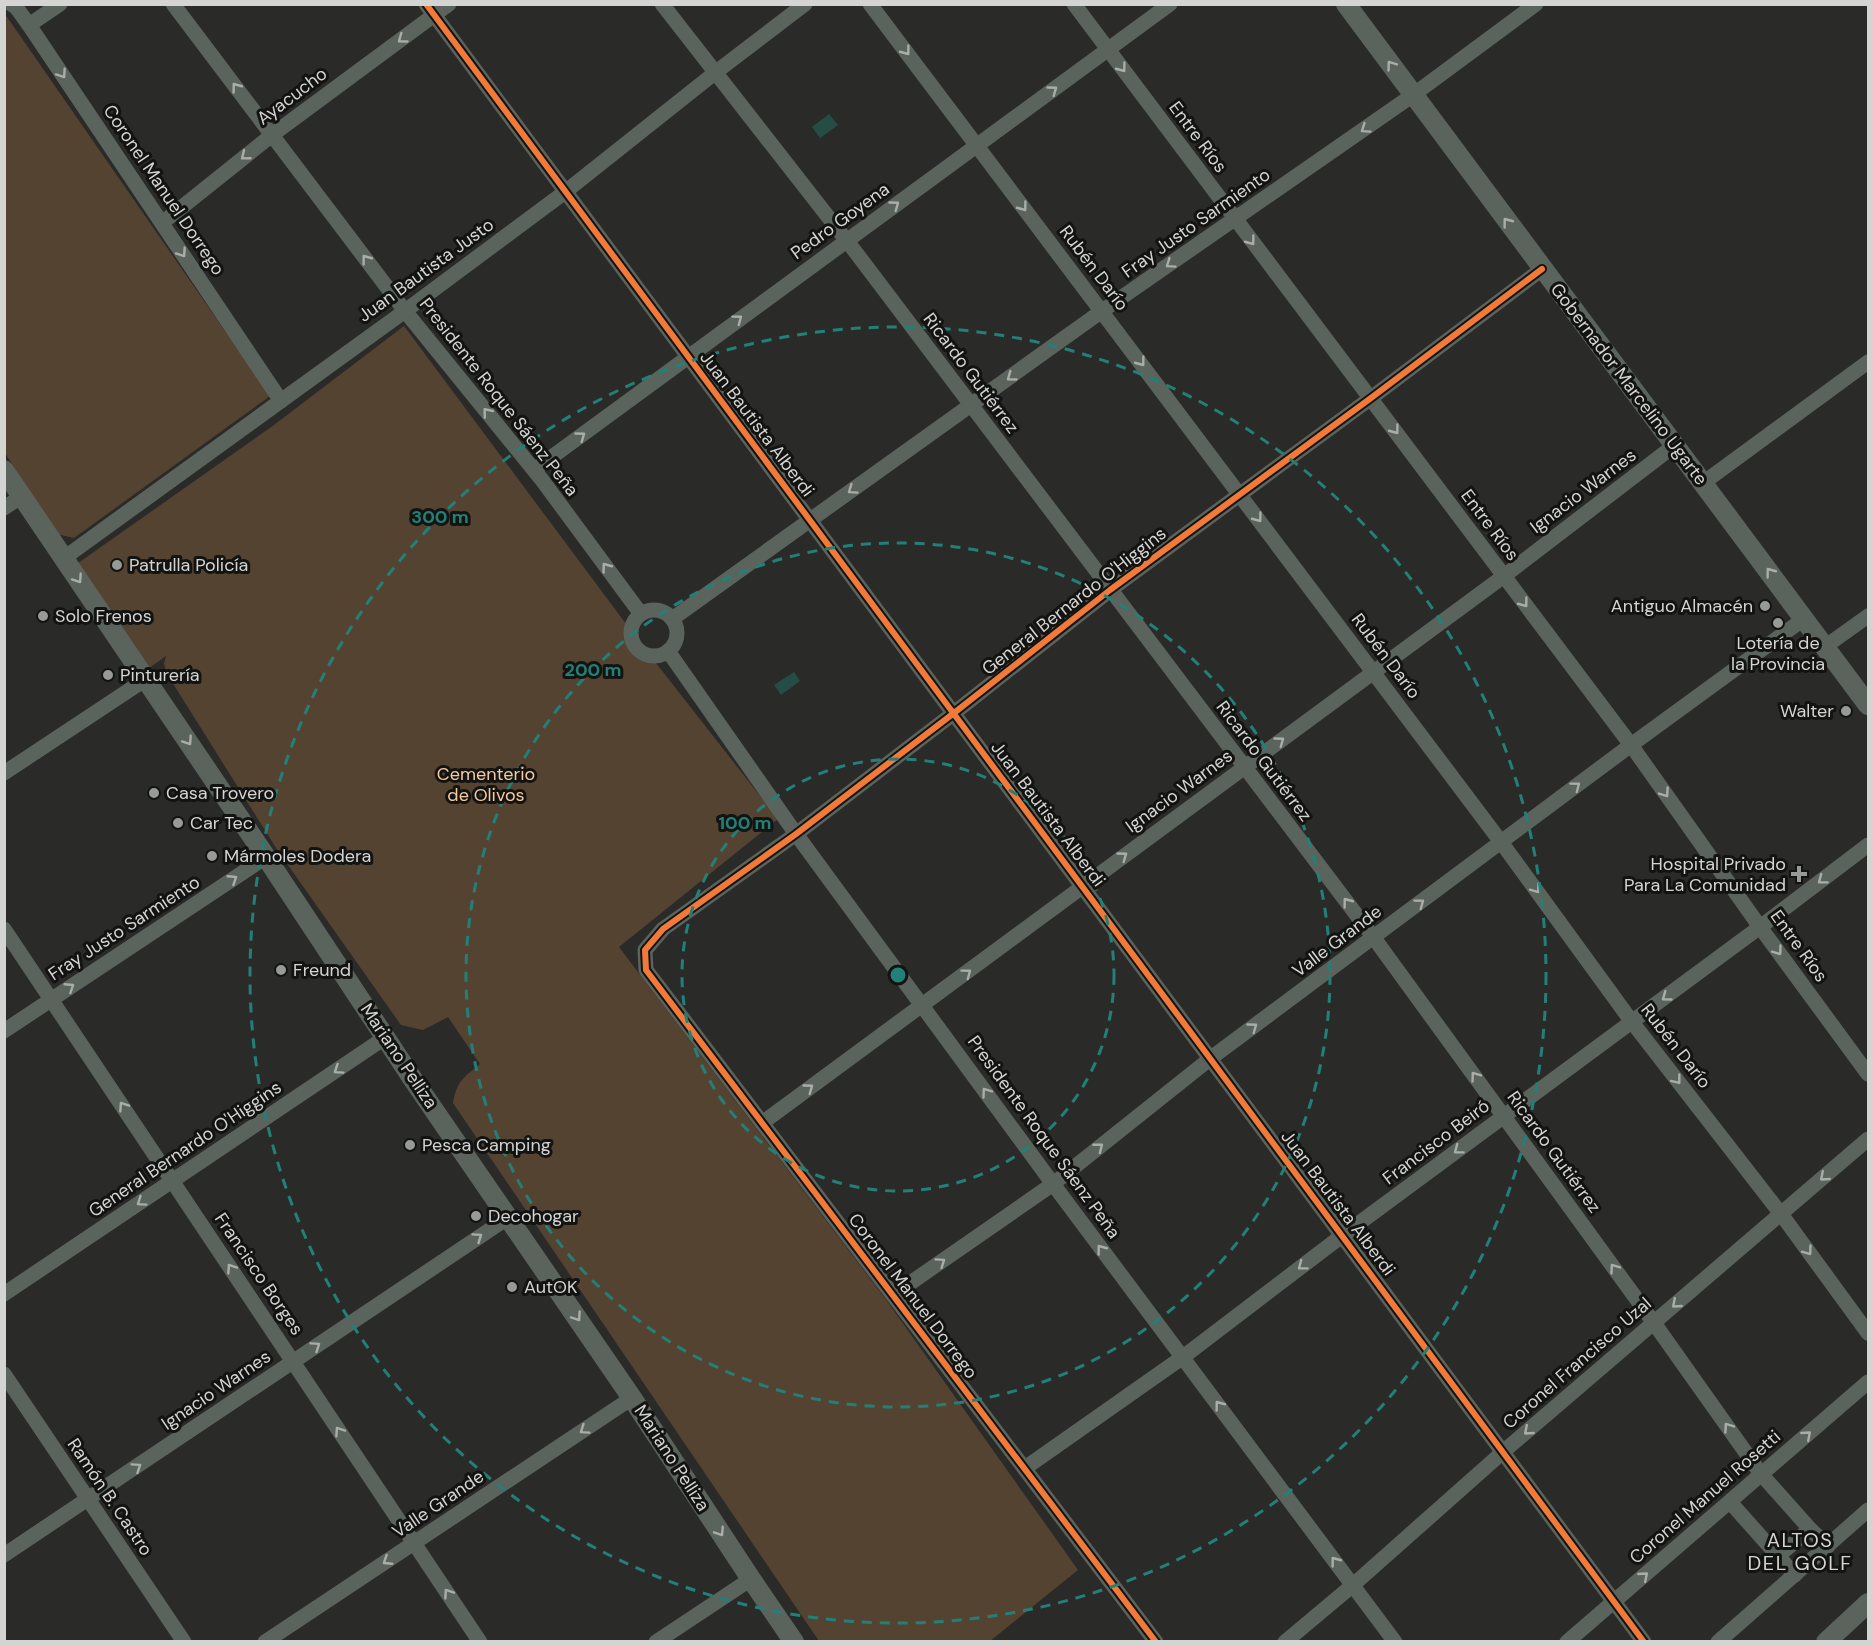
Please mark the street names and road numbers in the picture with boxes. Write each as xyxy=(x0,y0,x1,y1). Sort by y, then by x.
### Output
street label: Ayacucho xyxy=(252,62,332,130)
street label: Entre Ríos xyxy=(1163,97,1233,177)
street label: Coronel Manuel Dorrego xyxy=(98,100,230,280)
street label: Fray Justo Sarmiento xyxy=(1117,163,1275,283)
street label: Pedro Goyena xyxy=(786,177,894,265)
street label: Juan Bautista Justo xyxy=(353,213,499,327)
street label: Rubén Darío xyxy=(1054,220,1134,316)
street label: Gobernador Marcelino Ugarte xyxy=(1545,278,1713,490)
street label: Presidente Roque Sáenz Peña xyxy=(414,293,584,501)
street label: Ricardo Gutiérrez xyxy=(918,308,1024,438)
street label: Juan Bautista Alberdi xyxy=(694,346,820,502)
street label: Ignacio Warnes xyxy=(1525,443,1641,539)
street label: Entre Ríos xyxy=(1455,485,1525,565)
street label: General Bernardo O'Higgins xyxy=(977,521,1171,681)
street label: Rubén Darío xyxy=(1346,608,1426,704)
street label: Ricardo Gutiérrez xyxy=(1211,696,1317,826)
street label: Juan Bautista Alberdi xyxy=(985,736,1111,892)
street label: Ignacio Warnes xyxy=(1121,744,1237,838)
street label: Fray Justo Sarmiento xyxy=(44,870,204,986)
street label: Valle Grande xyxy=(1288,900,1386,982)
street label: Entre Ríos xyxy=(1765,905,1833,987)
street label: Mariano Pelliza xyxy=(355,999,443,1113)
street label: Rubén Darío xyxy=(1635,999,1717,1093)
street label: Presidente Roque Sáenz Peña xyxy=(962,1031,1126,1243)
street label: General Bernardo O'Higgins xyxy=(84,1075,286,1223)
street label: Ricardo Gutiérrez xyxy=(1502,1086,1606,1218)
street label: Francisco Beiró xyxy=(1378,1094,1494,1190)
street label: Juan Bautista Alberdi xyxy=(1275,1125,1401,1281)
street label: Francisco Borges xyxy=(209,1208,309,1340)
street label: Coronel Manuel Dorrego xyxy=(843,1208,983,1384)
street label: Coronel Francisco Uzal xyxy=(1498,1292,1656,1434)
street label: Ignacio Warnes xyxy=(157,1345,275,1435)
street label: Mariano Pelliza xyxy=(629,1400,715,1516)
street label: Coronel Manuel Rosetti xyxy=(1624,1425,1786,1569)
street label: Ramón B. Castro xyxy=(62,1434,158,1560)
street label: Valle Grande xyxy=(387,1464,489,1544)

